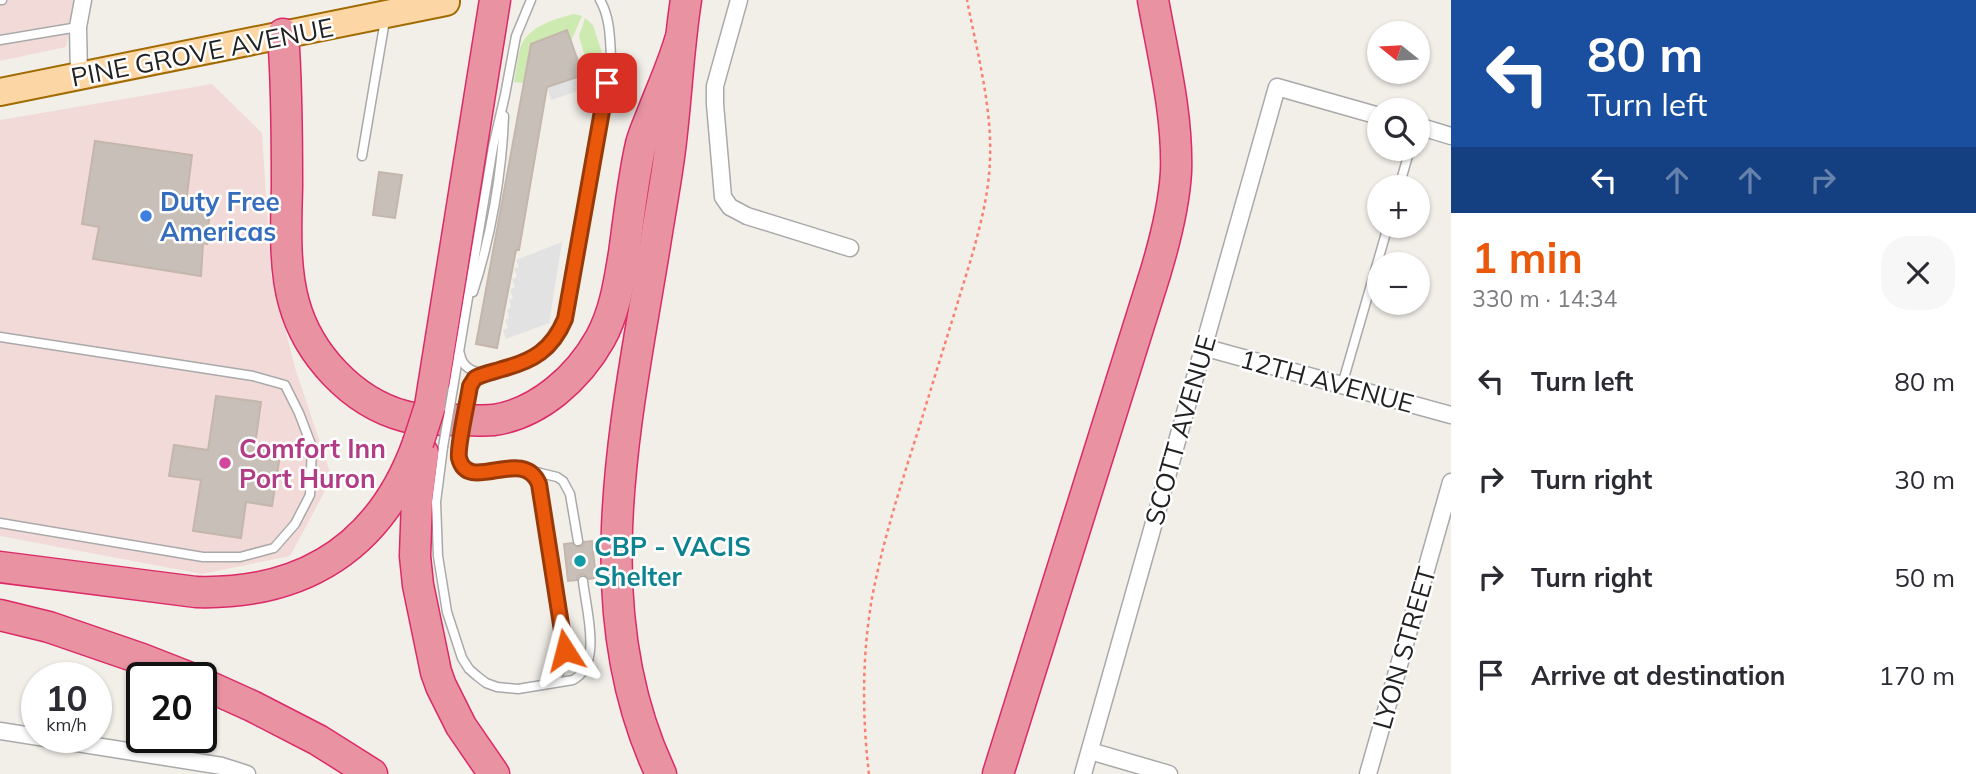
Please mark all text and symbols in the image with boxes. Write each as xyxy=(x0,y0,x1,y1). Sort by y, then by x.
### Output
street label: PINE GROVE AVENUE xyxy=(68,10,336,94)
north arrow xyxy=(1367,21,1430,84)
map controls xyxy=(1367,21,1430,315)
text: 80 m xyxy=(1587,23,1703,84)
icon: left xyxy=(1472,28,1563,119)
pin xyxy=(577,53,637,113)
icon: arrive xyxy=(588,64,626,102)
text: Turn left xyxy=(1587,84,1707,124)
button: search xyxy=(1367,98,1430,161)
icon: left xyxy=(1585,161,1623,199)
icon: ahead xyxy=(1658,161,1696,199)
icon: ahead xyxy=(1731,161,1769,199)
icon: right xyxy=(1804,161,1842,199)
button: + xyxy=(1367,175,1430,238)
place label: Duty Free Americas xyxy=(160,185,280,248)
marker: Duty Free Americas xyxy=(138,208,154,224)
text: 1 min xyxy=(1472,231,1583,284)
button: close xyxy=(1881,236,1955,310)
button: − xyxy=(1367,252,1430,315)
text: 330 m · 14:34 xyxy=(1472,284,1617,313)
street label: SCOTT AVENUE xyxy=(1137,331,1223,529)
street label: 12TH AVENUE xyxy=(1237,342,1417,420)
icon: left xyxy=(1472,362,1510,400)
text: Turn left xyxy=(1531,365,1633,398)
text: 80 m xyxy=(1894,365,1955,398)
place label: Comfort Inn Port Huron xyxy=(239,432,386,495)
marker: Comfort Inn Port Huron xyxy=(217,455,233,471)
icon: right xyxy=(1472,460,1510,498)
text: Turn right xyxy=(1531,463,1652,496)
text: 30 m xyxy=(1894,463,1955,496)
place label: CBP - VACIS Shelter xyxy=(594,530,751,593)
marker: CBP - VACIS Shelter xyxy=(572,553,588,569)
icon: right xyxy=(1472,558,1510,596)
text: Turn right xyxy=(1531,561,1652,594)
text: 50 m xyxy=(1894,561,1955,594)
street label: LYON STREET xyxy=(1365,563,1443,733)
position arrow xyxy=(528,613,602,687)
icon: arrive xyxy=(1472,656,1510,694)
text: Arrive at destination xyxy=(1531,659,1786,692)
text: 170 m xyxy=(1879,659,1955,692)
speed limit sign: 20 xyxy=(126,662,217,753)
text: 10 xyxy=(45,676,88,720)
text: km/h xyxy=(46,713,87,736)

